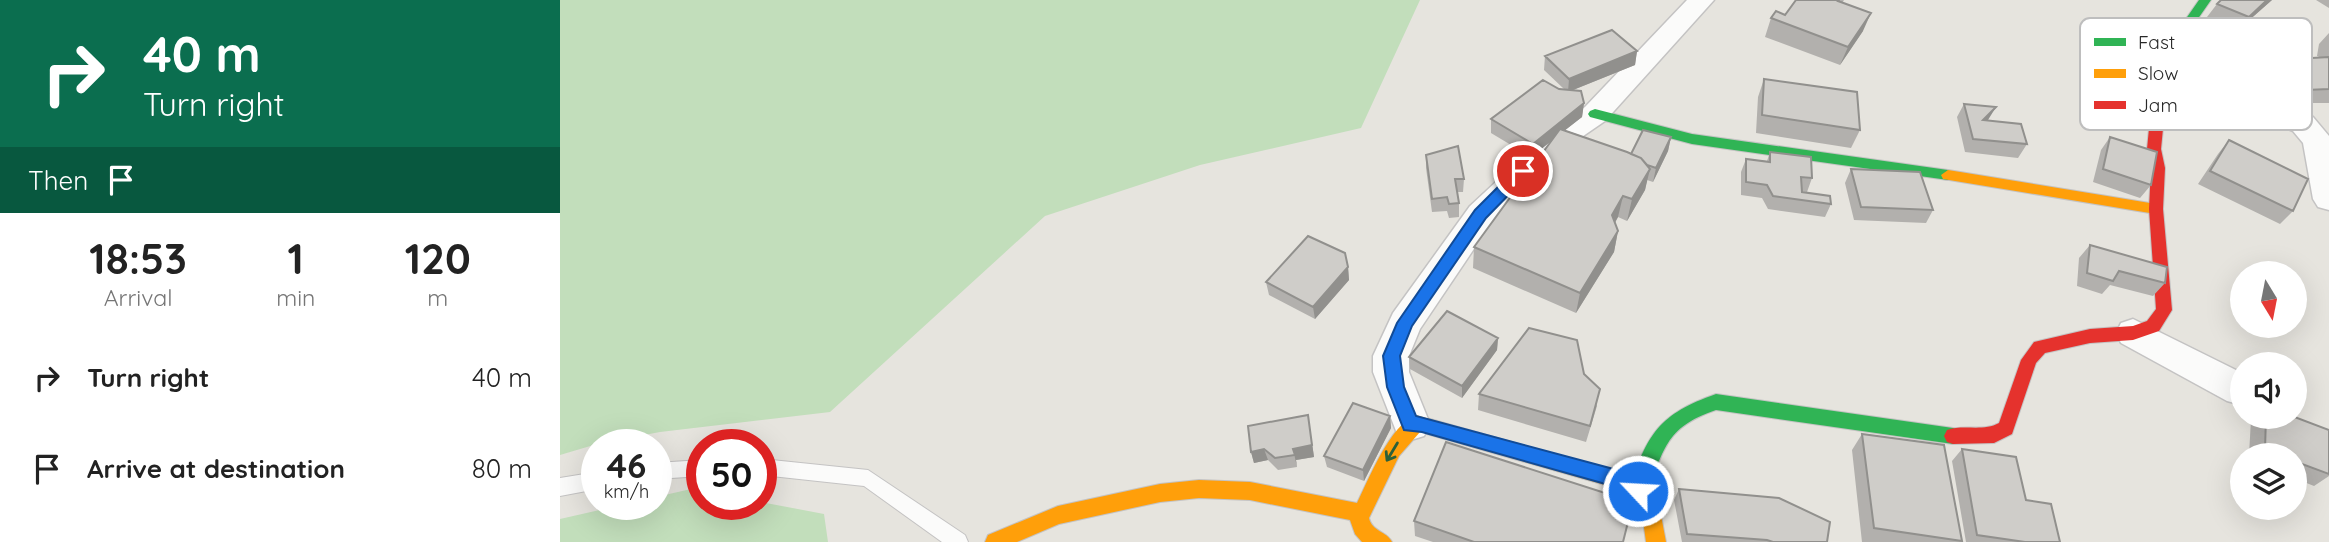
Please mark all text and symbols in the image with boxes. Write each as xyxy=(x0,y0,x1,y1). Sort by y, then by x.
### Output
legend xyxy=(2080,18,2312,130)
text: 40 m xyxy=(143,23,261,84)
icon: right xyxy=(28,28,119,119)
text: Fast xyxy=(2138,30,2175,54)
text: Slow xyxy=(2138,61,2179,85)
text: Turn right xyxy=(143,84,284,124)
text: Jam xyxy=(2138,93,2178,117)
pin xyxy=(1493,141,1553,201)
icon: arrive xyxy=(1504,152,1542,190)
icon: arrive xyxy=(102,161,140,199)
text: Then xyxy=(28,164,88,197)
text: 18:53 xyxy=(89,232,187,285)
text: 1 xyxy=(288,232,304,285)
text: 120 xyxy=(405,232,471,285)
north arrow xyxy=(2230,261,2306,338)
map controls xyxy=(2230,261,2307,520)
text: Arrival xyxy=(104,283,173,312)
text: min xyxy=(276,283,315,312)
text: m xyxy=(427,283,448,312)
button: sound xyxy=(2230,352,2307,429)
icon: right xyxy=(28,359,66,397)
text: Turn right xyxy=(87,361,209,394)
text: 40 m xyxy=(472,361,532,394)
speed limit sign: 50 xyxy=(686,429,777,520)
one-way arrow xyxy=(1384,442,1398,462)
text: 46 xyxy=(607,443,646,487)
button: layers xyxy=(2230,443,2307,520)
icon: arrive xyxy=(28,450,66,488)
text: Arrive at destination xyxy=(87,452,345,485)
text: 80 m xyxy=(472,452,532,485)
position arrow xyxy=(1601,454,1675,528)
text: km/h xyxy=(604,480,649,503)

